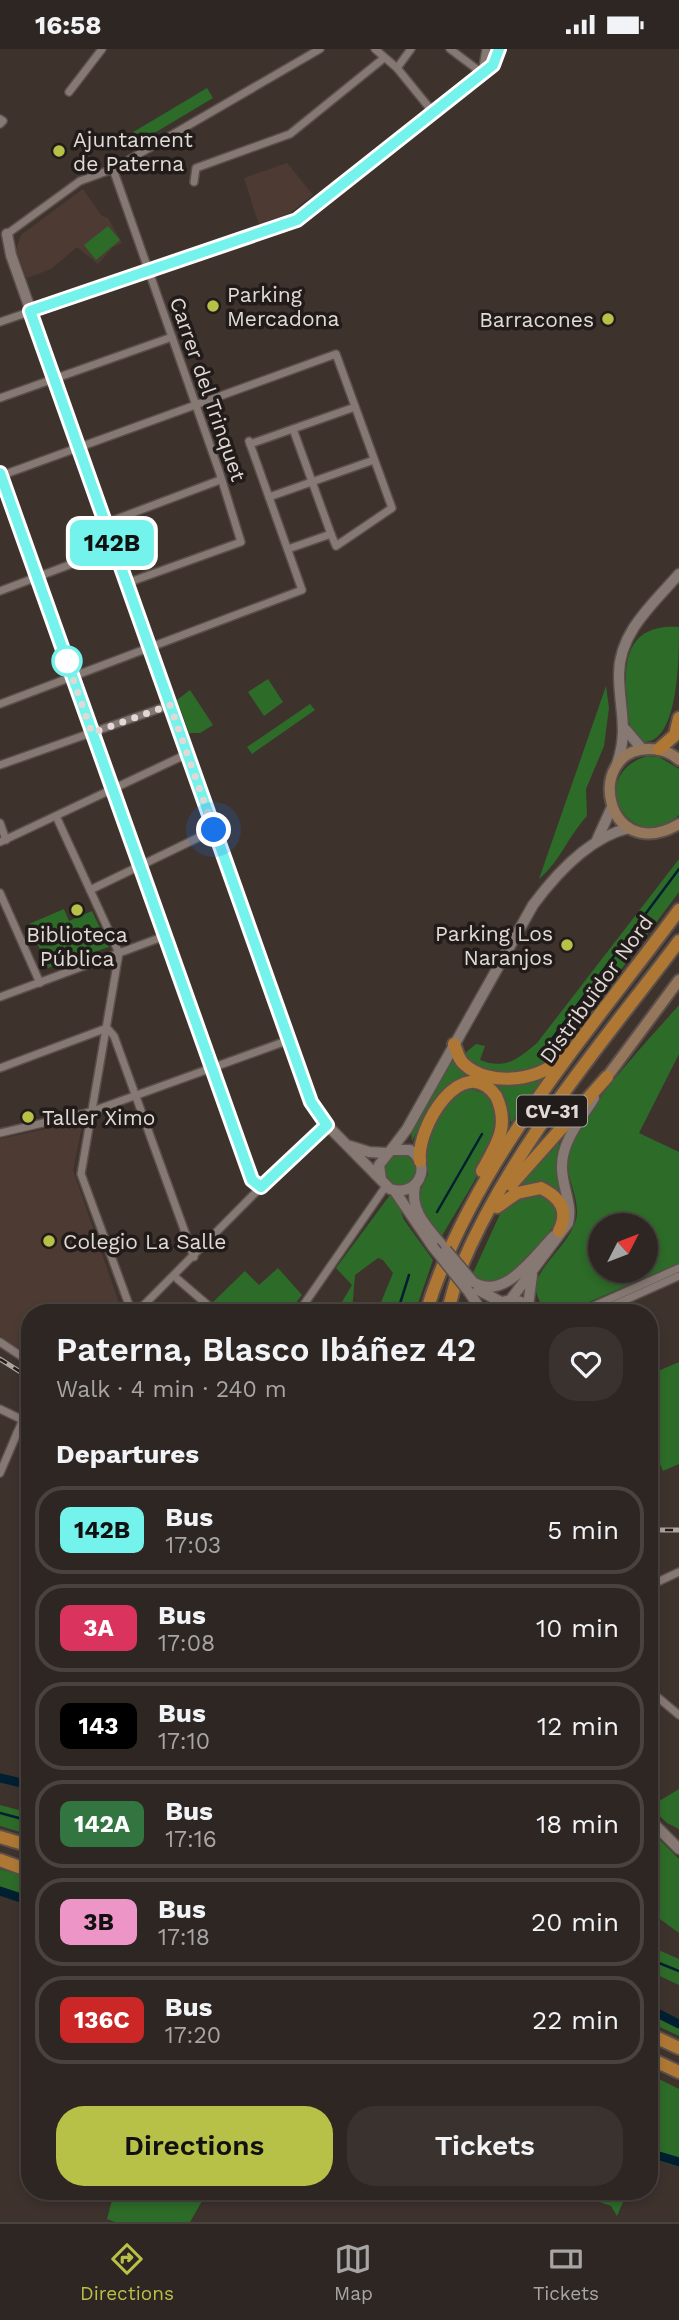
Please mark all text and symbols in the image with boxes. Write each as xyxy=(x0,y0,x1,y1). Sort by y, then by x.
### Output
text: 16:58 xyxy=(35,10,102,40)
place label: Ajuntament de Paterna xyxy=(73,127,193,176)
marker: Ajuntament de Paterna xyxy=(51,143,67,159)
place label: Parking Mercadona xyxy=(227,282,340,331)
street label: Carrer del Trinquet xyxy=(165,294,251,485)
marker: Parking Mercadona xyxy=(205,298,221,314)
place label: Barracones xyxy=(479,307,594,332)
marker: Barracones xyxy=(600,311,616,327)
line badge: 142B xyxy=(63,520,161,566)
text: 142B xyxy=(84,529,140,557)
unlabelled marker xyxy=(52,646,82,676)
your location xyxy=(196,812,231,847)
marker: Biblioteca Pública xyxy=(69,902,85,918)
street label: Distribuïdor Nord xyxy=(534,910,658,1068)
place label: Parking Los Naranjos xyxy=(435,921,553,970)
place label: Biblioteca Pública xyxy=(26,922,128,971)
marker: Parking Los Naranjos xyxy=(559,937,575,953)
road number: CV-31 xyxy=(517,1095,587,1127)
place label: Taller Ximo xyxy=(42,1105,155,1130)
marker: Taller Ximo xyxy=(20,1109,36,1125)
north arrow xyxy=(588,1213,658,1283)
map controls xyxy=(588,1213,658,1283)
place label: Colegio La Salle xyxy=(63,1229,226,1254)
marker: Colegio La Salle xyxy=(41,1233,57,1249)
button: heart xyxy=(549,1327,623,1401)
text: Paterna, Blasco Ibáñez 42 xyxy=(56,1330,476,1369)
text: Walk · 4 min · 240 m xyxy=(56,1376,287,1403)
text: Departures xyxy=(56,1439,199,1469)
text: Bus xyxy=(165,1502,213,1532)
text: 5 min xyxy=(547,1515,619,1545)
text: 142B xyxy=(74,1516,130,1544)
text: 17:03 xyxy=(165,1532,221,1559)
text: Bus xyxy=(158,1600,206,1630)
text: 10 min xyxy=(536,1613,619,1643)
text: 3A xyxy=(83,1614,114,1642)
text: 17:08 xyxy=(158,1630,215,1657)
text: Bus xyxy=(158,1698,206,1728)
text: 12 min xyxy=(537,1711,619,1741)
text: 143 xyxy=(78,1712,119,1740)
text: 17:10 xyxy=(158,1728,210,1755)
text: Bus xyxy=(165,1796,213,1826)
text: 18 min xyxy=(536,1809,619,1839)
text: 142A xyxy=(74,1810,130,1838)
text: 17:16 xyxy=(165,1826,217,1853)
text: Bus xyxy=(158,1894,206,1924)
text: 20 min xyxy=(531,1907,619,1937)
text: 3B xyxy=(83,1908,114,1936)
text: 17:18 xyxy=(158,1924,210,1951)
text: Bus xyxy=(165,1992,212,2022)
text: 22 min xyxy=(532,2005,619,2035)
text: 136C xyxy=(74,2006,130,2034)
text: 17:20 xyxy=(165,2022,221,2049)
button: Directions xyxy=(56,2106,333,2186)
button: Tickets xyxy=(347,2106,623,2186)
tab: Directions xyxy=(80,2240,174,2305)
tab: Map xyxy=(334,2240,373,2305)
tab: Tickets xyxy=(533,2240,599,2305)

